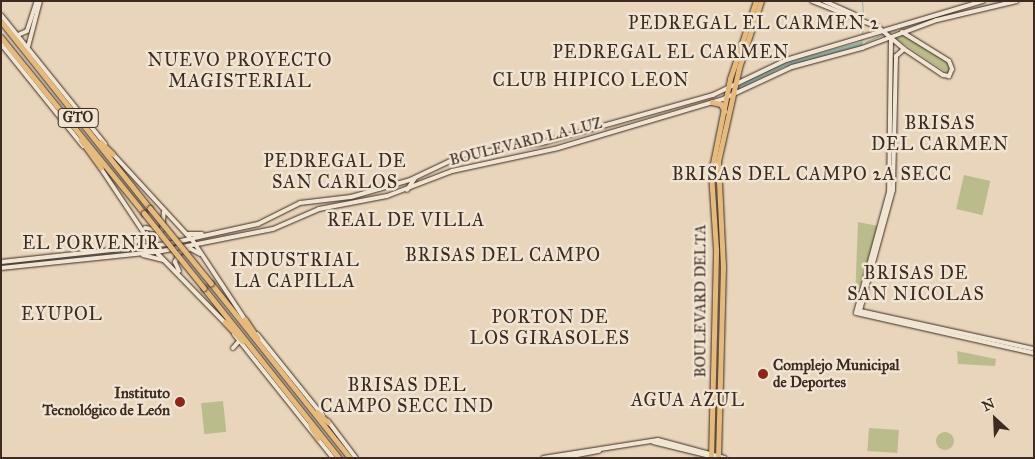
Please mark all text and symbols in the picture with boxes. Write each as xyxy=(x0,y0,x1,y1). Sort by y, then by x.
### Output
district label: PEDREGAL EL CARMEN 2 xyxy=(626,12,882,34)
district label: PEDREGAL EL CARMEN xyxy=(550,41,792,63)
district label: NUEVO PROYECTO MAGISTERIAL xyxy=(146,50,334,92)
district label: CLUB HIPICO LEON xyxy=(490,69,692,91)
road number: GTO xyxy=(57,106,99,130)
district label: BRISAS DEL CARMEN xyxy=(870,113,1010,156)
street label: BOULEVARD LA LUZ xyxy=(448,114,604,170)
district label: PEDREGAL DE SAN CARLOS xyxy=(262,151,408,193)
district label: BRISAS DEL CAMPO 2A SECC xyxy=(669,163,955,185)
district label: REAL DE VILLA xyxy=(325,209,487,231)
street label: BOULEVARD DELTA xyxy=(692,224,710,378)
district label: EL PORVENIR xyxy=(21,232,161,254)
district label: BRISAS DEL CAMPO xyxy=(403,244,603,266)
district label: INDUSTRIAL LA CAPILLA xyxy=(229,250,361,292)
district label: BRISAS DE SAN NICOLAS xyxy=(846,263,986,306)
district label: EYUPOL xyxy=(20,303,104,325)
district label: PORTON DE LOS GIRASOLES xyxy=(468,307,632,350)
place label: Complejo Municipal de Deportes xyxy=(773,356,900,391)
marker: Complejo Municipal de Deportes xyxy=(757,368,769,380)
district label: BRISAS DEL CAMPO SECC IND xyxy=(318,375,496,418)
place label: Instituto Tecnológico de León xyxy=(43,384,170,419)
district label: AGUA AZUL xyxy=(630,389,746,411)
north arrow xyxy=(970,394,1020,444)
text: N xyxy=(979,395,997,415)
marker: Instituto Tecnológico de León xyxy=(174,396,186,408)

